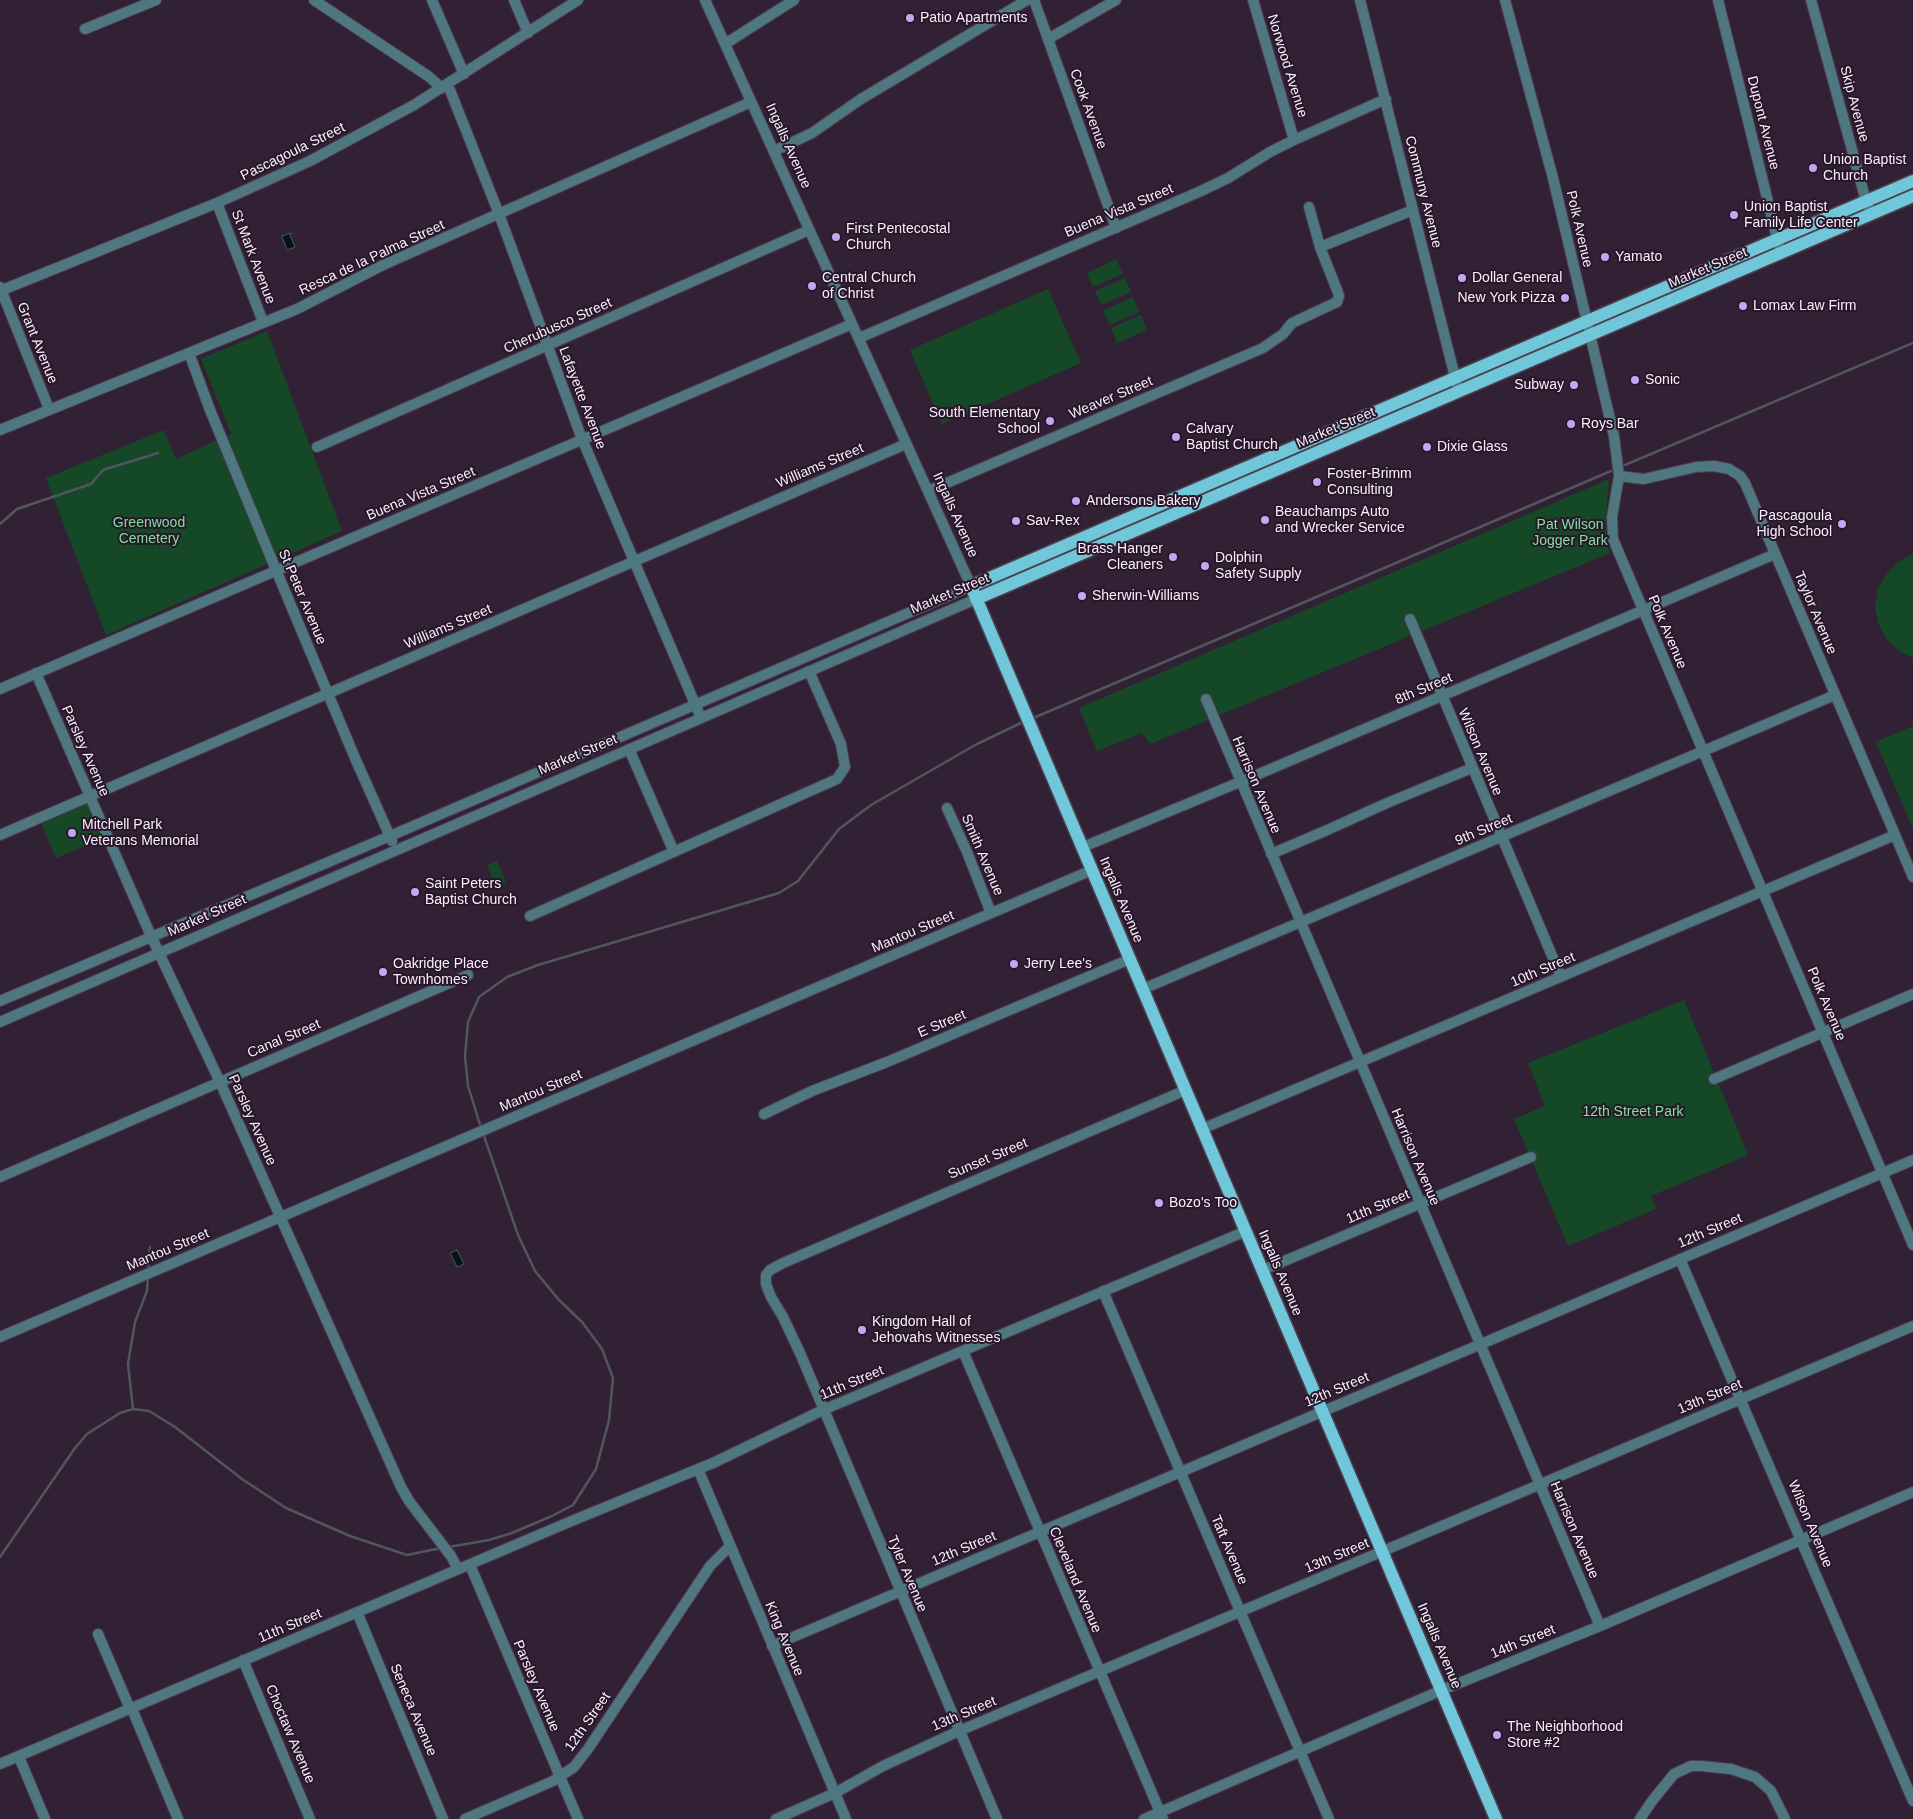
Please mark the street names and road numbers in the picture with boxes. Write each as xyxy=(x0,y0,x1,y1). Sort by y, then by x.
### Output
street label: Norwood Avenue xyxy=(1263,12,1311,120)
street label: Skip Avenue xyxy=(1836,64,1872,144)
street label: Cook Avenue xyxy=(1066,67,1110,151)
street label: Dupont Avenue xyxy=(1743,74,1783,172)
street label: Ingalls Avenue xyxy=(762,101,814,191)
street label: Pascagoula Street xyxy=(238,119,348,185)
street label: Communy Avenue xyxy=(1401,134,1445,250)
street label: Buena Vista Street xyxy=(1062,181,1176,241)
street label: Polk Avenue xyxy=(1562,189,1596,269)
street label: St Mark Avenue xyxy=(227,208,279,306)
street label: Resca de la Palma Street xyxy=(297,217,447,299)
street label: Market Street xyxy=(1666,244,1750,292)
street label: Cherubusco Street xyxy=(501,295,615,357)
street label: Grant Avenue xyxy=(13,300,61,386)
street label: Lafayette Avenue xyxy=(555,344,609,452)
street label: Weaver Street xyxy=(1067,373,1155,423)
street label: Market Street xyxy=(1294,404,1378,452)
street label: Williams Street xyxy=(774,440,866,492)
street label: Buena Vista Street xyxy=(364,464,478,524)
street label: Ingalls Avenue xyxy=(929,470,981,560)
street label: St Peter Avenue xyxy=(274,547,330,647)
street label: Taylor Avenue xyxy=(1790,569,1840,657)
street label: Market Street xyxy=(908,570,992,618)
street label: Polk Avenue xyxy=(1644,593,1690,671)
street label: Williams Street xyxy=(402,601,494,653)
street label: 8th Street xyxy=(1393,669,1455,709)
street label: Parsley Avenue xyxy=(57,703,113,799)
street label: Wilson Avenue xyxy=(1454,706,1506,798)
street label: Market Street xyxy=(536,731,620,779)
street label: Harrison Avenue xyxy=(1228,734,1284,836)
street label: 9th Street xyxy=(1453,810,1515,850)
street label: Smith Avenue xyxy=(957,812,1007,898)
street label: Ingalls Avenue xyxy=(1095,855,1147,945)
street label: Market Street xyxy=(165,891,249,941)
street label: Mantou Street xyxy=(869,907,957,957)
street label: 10th Street xyxy=(1508,949,1578,991)
street label: Polk Avenue xyxy=(1803,965,1849,1043)
street label: E Street xyxy=(915,1006,969,1042)
street label: Canal Street xyxy=(245,1016,323,1062)
street label: Mantou Street xyxy=(497,1066,585,1116)
street label: Parsley Avenue xyxy=(224,1072,280,1168)
street label: Harrison Avenue xyxy=(1387,1106,1443,1208)
street label: Sunset Street xyxy=(946,1135,1030,1183)
street label: 11th Street xyxy=(1344,1186,1412,1228)
street label: 12th Street xyxy=(1675,1210,1745,1252)
street label: Mantou Street xyxy=(124,1225,212,1275)
street label: Ingalls Avenue xyxy=(1254,1228,1306,1318)
street label: 11th Street xyxy=(818,1362,886,1404)
street label: 12th Street xyxy=(1302,1369,1372,1411)
street label: 13th Street xyxy=(1675,1376,1745,1418)
street label: Wilson Avenue xyxy=(1784,1478,1836,1570)
street label: Harrison Avenue xyxy=(1546,1479,1602,1581)
street label: Taft Avenue xyxy=(1207,1513,1251,1587)
street label: Cleveland Avenue xyxy=(1045,1525,1105,1635)
street label: 12th Street xyxy=(929,1528,999,1570)
street label: Tyler Avenue xyxy=(883,1533,931,1615)
street label: 13th Street xyxy=(1302,1535,1372,1577)
street label: King Avenue xyxy=(761,1599,807,1679)
street label: Ingalls Avenue xyxy=(1413,1601,1465,1691)
street label: 11th Street xyxy=(256,1605,324,1647)
street label: 14th Street xyxy=(1488,1621,1558,1663)
street label: Parsley Avenue xyxy=(509,1638,563,1734)
street label: Seneca Avenue xyxy=(386,1661,440,1759)
street label: Choctaw Avenue xyxy=(262,1682,318,1786)
street label: 12th Street xyxy=(561,1689,615,1755)
street label: 13th Street xyxy=(929,1693,999,1735)

